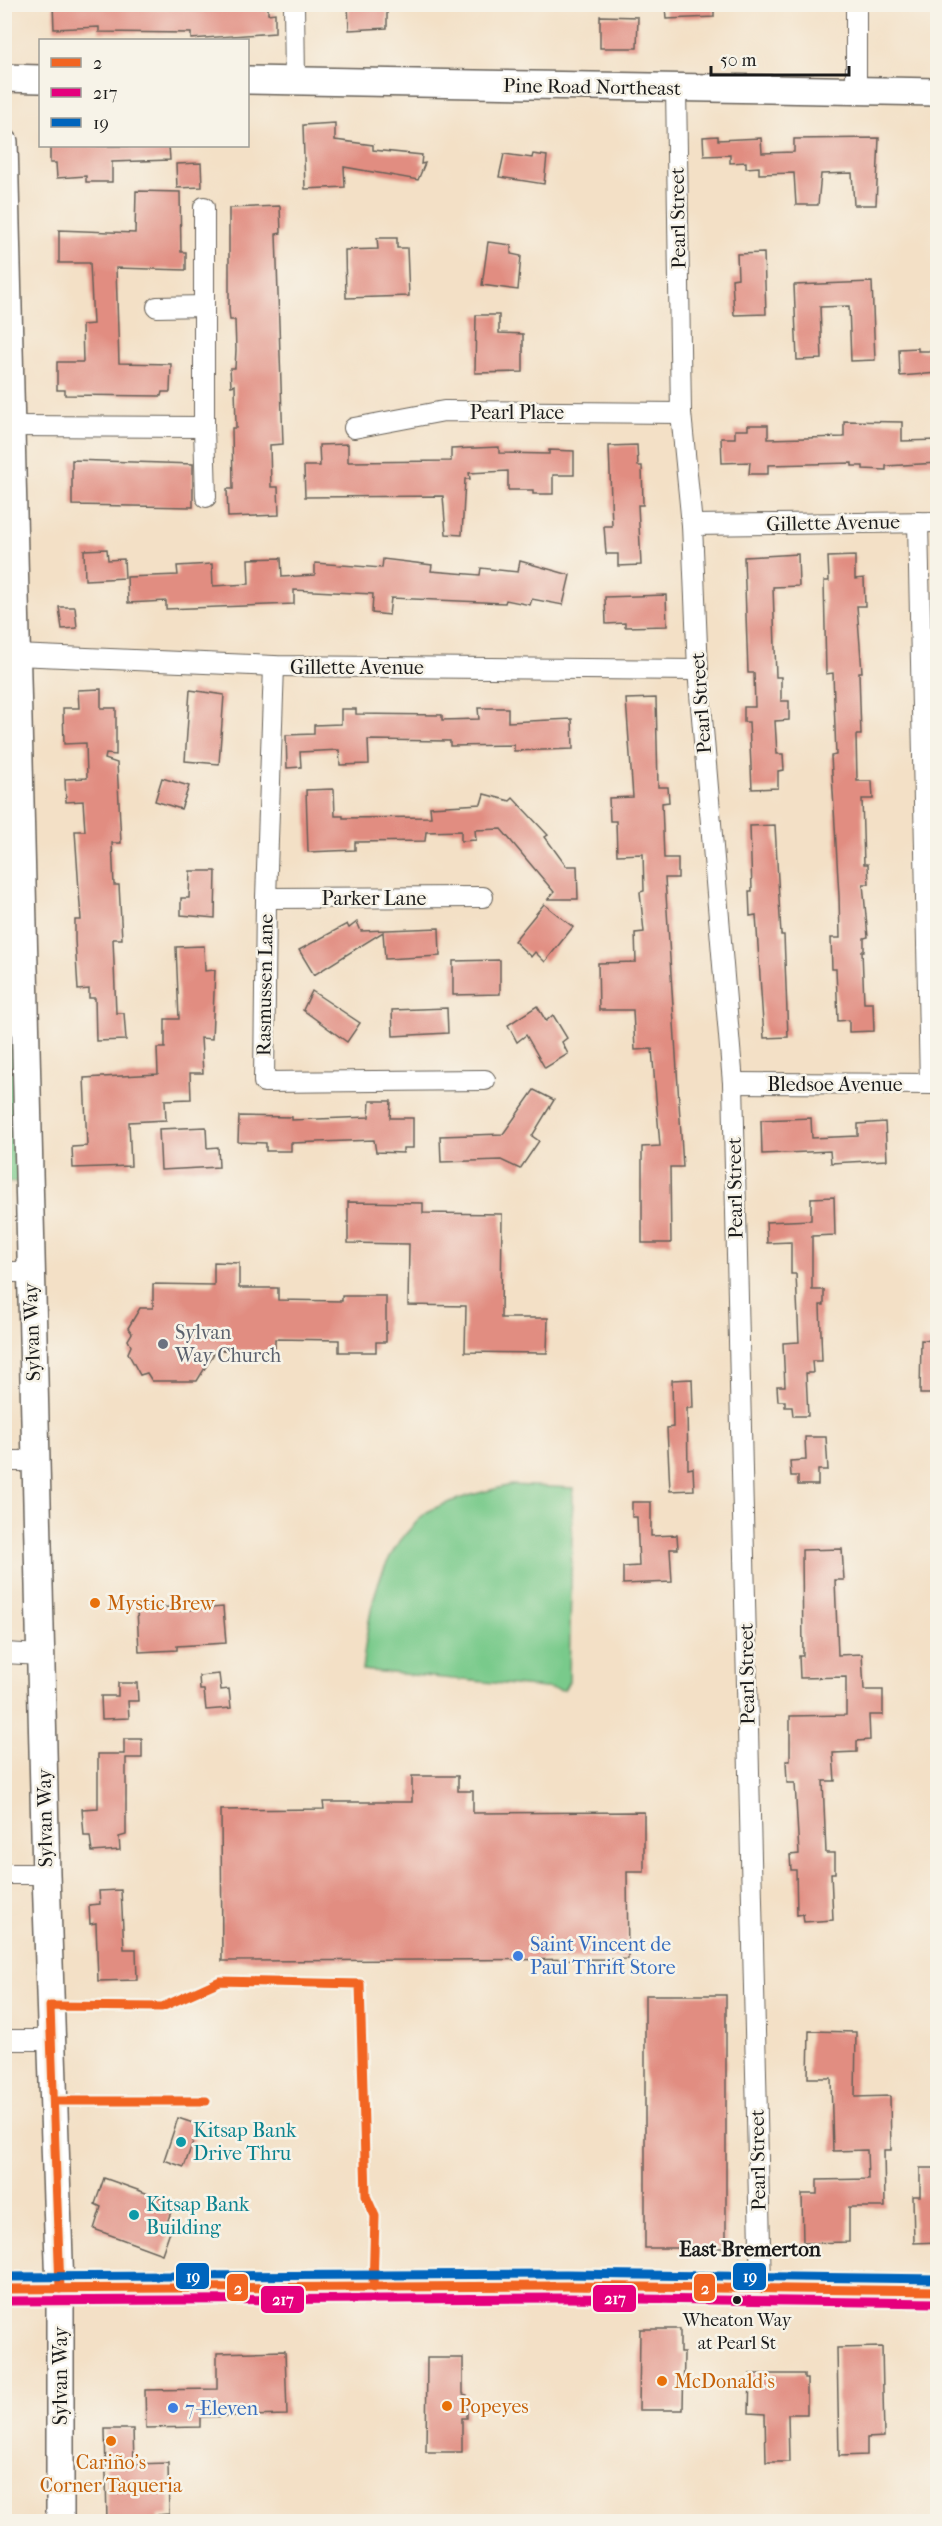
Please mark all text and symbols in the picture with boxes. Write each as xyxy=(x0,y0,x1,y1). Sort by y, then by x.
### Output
legend xyxy=(39,39,249,147)
scale bar xyxy=(711,39,849,77)
text: 50 m xyxy=(720,50,757,71)
text: 2 xyxy=(93,53,102,74)
street label: Pine Road Northeast xyxy=(503,74,681,100)
text: 217 xyxy=(93,83,118,104)
text: 19 xyxy=(93,113,109,134)
street label: Pearl Street xyxy=(666,167,690,269)
street label: Pearl Place xyxy=(470,401,564,424)
street label: Gillette Avenue xyxy=(766,510,900,536)
street label: Pearl Street xyxy=(686,651,716,755)
street label: Gillette Avenue xyxy=(290,656,424,679)
street label: Parker Lane xyxy=(322,887,427,910)
street label: Rasmussen Lane xyxy=(252,913,278,1056)
street label: Bledsoe Avenue xyxy=(767,1073,903,1096)
street label: Pearl Street xyxy=(723,1137,747,1239)
street label: Sylvan Way xyxy=(19,1281,45,1382)
place label: Sylvan Way Church xyxy=(174,1321,282,1367)
marker: Sylvan Way Church xyxy=(156,1337,170,1351)
place label: Mystic Brew xyxy=(107,1592,216,1615)
marker: Mystic Brew xyxy=(88,1596,102,1610)
street label: Pearl Street xyxy=(735,1623,759,1725)
street label: Sylvan Way xyxy=(33,1767,57,1867)
place label: Saint Vincent de Paul Thrift Store xyxy=(530,1933,676,1979)
marker: Saint Vincent de Paul Thrift Store xyxy=(511,1949,525,1963)
street label: Pearl Street xyxy=(746,2109,770,2211)
place label: Kitsap Bank Drive Thru xyxy=(193,2119,297,2165)
marker: Kitsap Bank Drive Thru xyxy=(174,2135,188,2149)
place label: Kitsap Bank Building xyxy=(146,2193,250,2239)
marker: Kitsap Bank Building xyxy=(127,2208,141,2222)
district label: East Bremerton xyxy=(679,2237,822,2261)
line badge: 19 xyxy=(175,2262,210,2290)
line badge: 19 xyxy=(732,2262,767,2291)
text: 19 xyxy=(186,2267,200,2287)
text: 19 xyxy=(743,2267,757,2287)
line badge: 2 xyxy=(226,2273,249,2302)
line badge: 2 xyxy=(693,2273,716,2302)
text: 2 xyxy=(234,2279,242,2298)
text: 2 xyxy=(701,2279,709,2298)
line badge: 217 xyxy=(592,2284,637,2313)
line badge: 217 xyxy=(260,2285,305,2314)
text: 217 xyxy=(604,2289,626,2308)
text: 217 xyxy=(272,2290,294,2309)
marker: Wheaton Way at Pearl St xyxy=(731,2294,743,2306)
place label: Wheaton Way at Pearl St xyxy=(682,2310,793,2354)
street label: Sylvan Way xyxy=(49,2325,72,2425)
place label: McDonald's xyxy=(674,2370,775,2393)
marker: McDonald's xyxy=(655,2374,669,2388)
place label: Popeyes xyxy=(459,2395,529,2418)
place label: 7-Eleven xyxy=(185,2397,259,2420)
marker: Popeyes xyxy=(440,2399,454,2413)
marker: 7-Eleven xyxy=(166,2401,180,2415)
marker: Cariño's Corner Taqueria xyxy=(104,2434,118,2448)
place label: Cariño's Corner Taqueria xyxy=(40,2451,183,2497)

